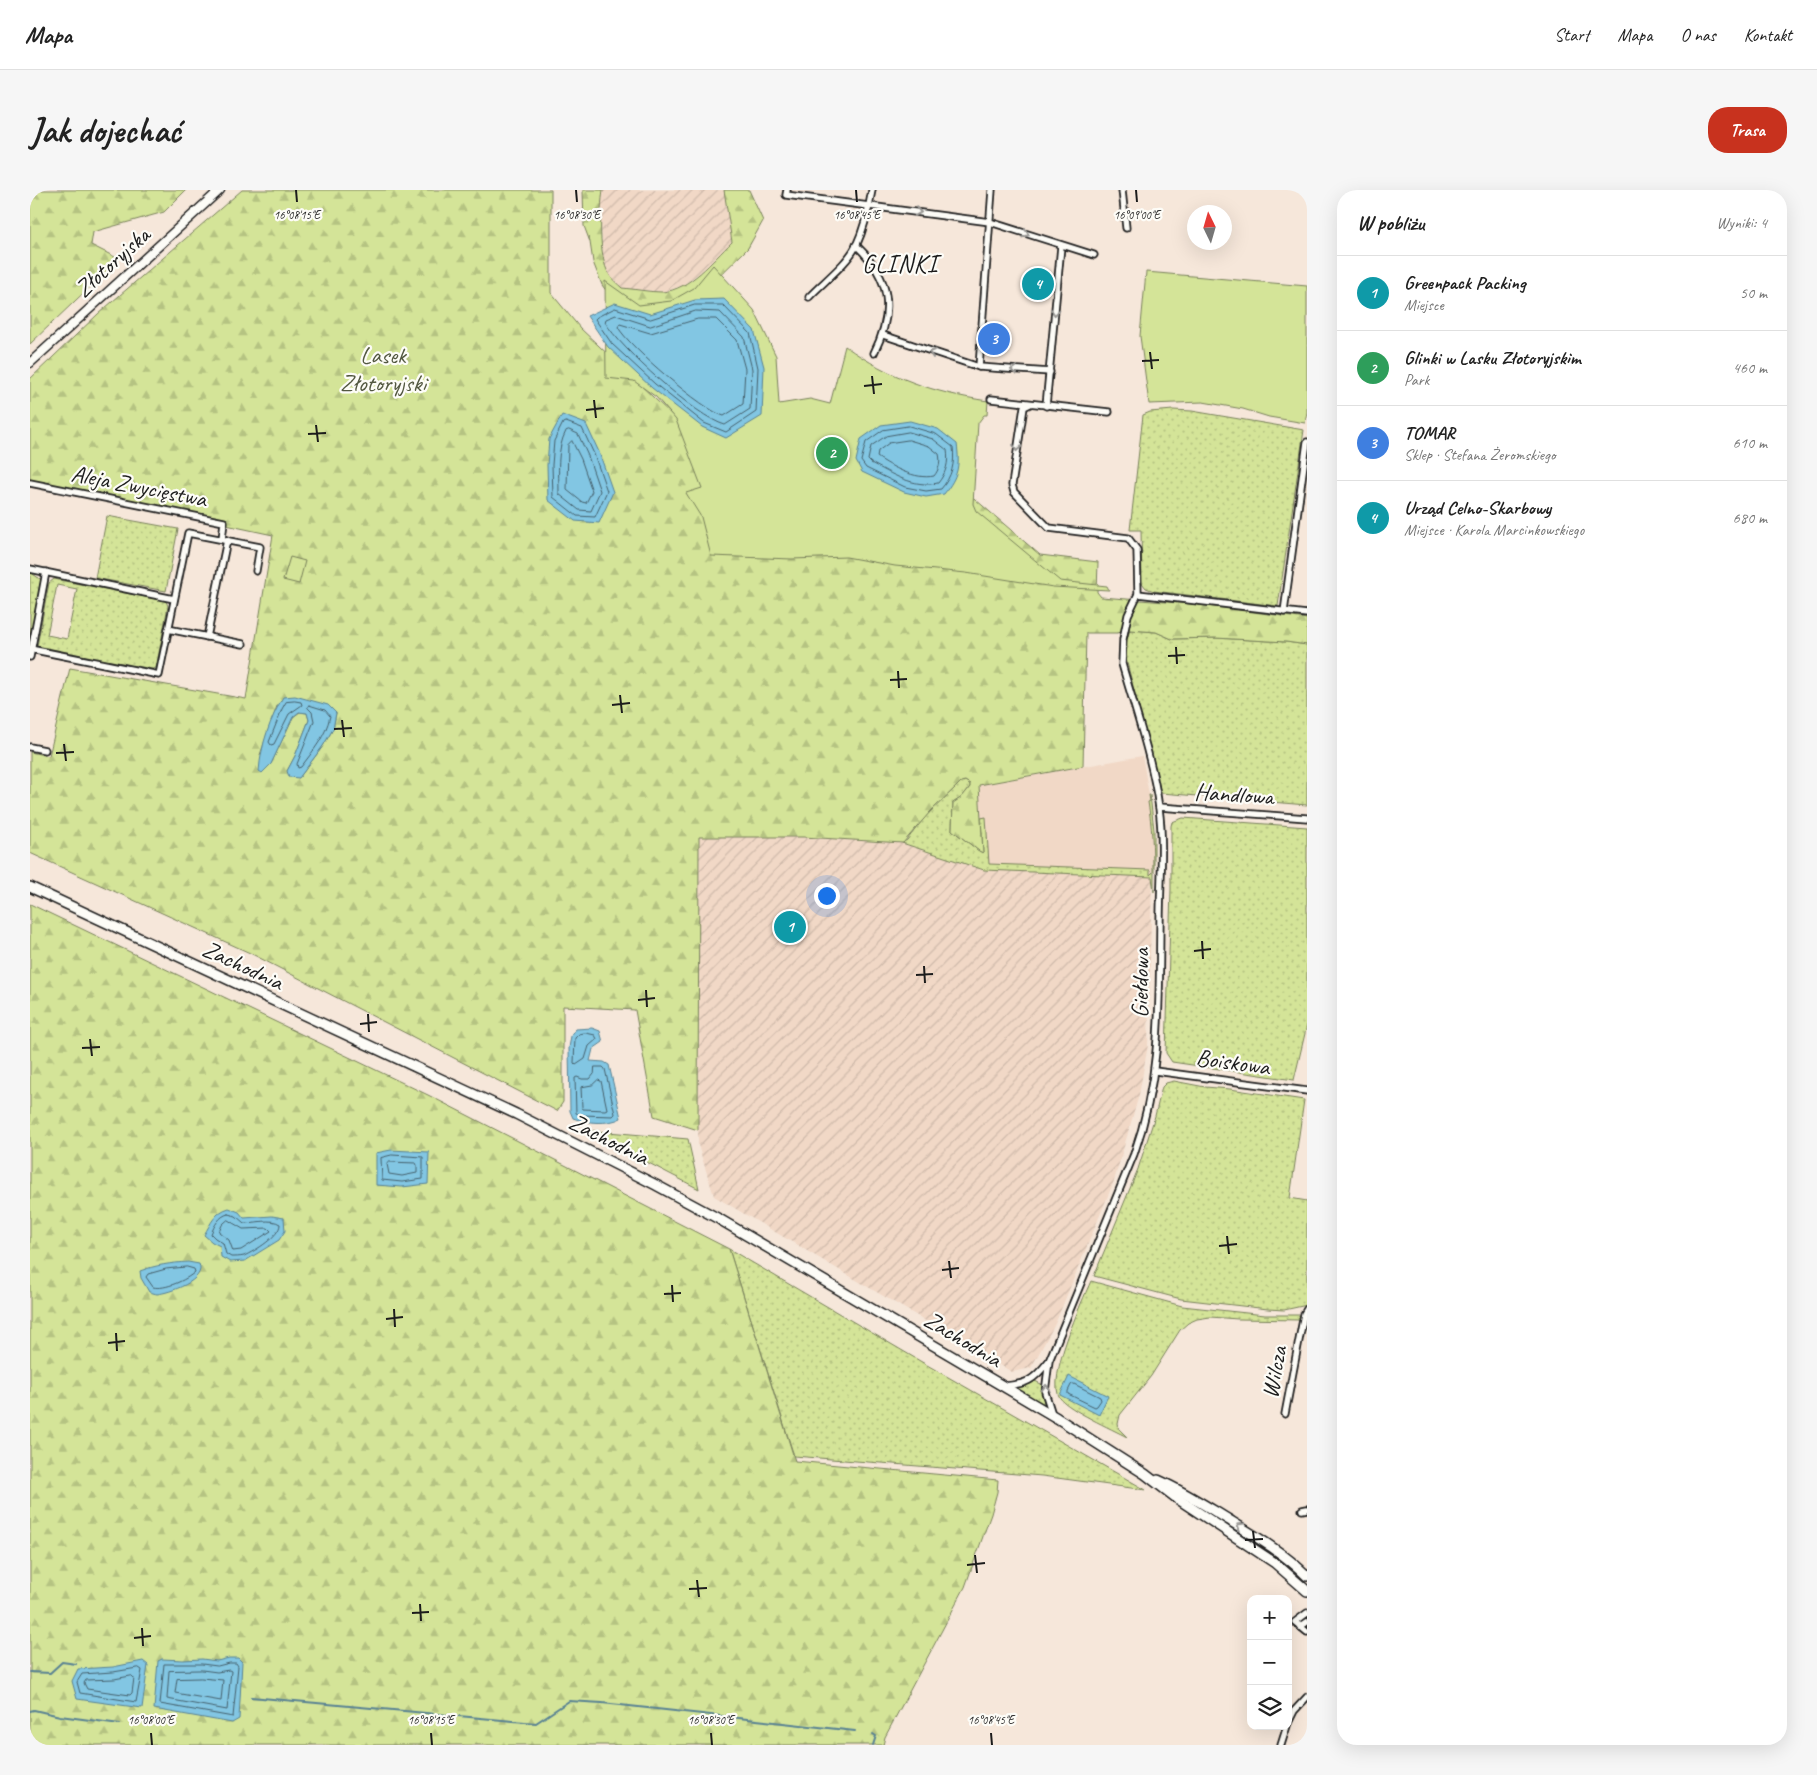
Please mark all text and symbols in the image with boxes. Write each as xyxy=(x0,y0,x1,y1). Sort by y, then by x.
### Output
text: Mapa xyxy=(25,20,72,50)
text: Start xyxy=(1554,24,1590,46)
text: Mapa xyxy=(1618,24,1652,46)
text: O nas xyxy=(1680,24,1716,46)
text: Kontakt xyxy=(1744,24,1792,46)
button: Trasa xyxy=(1708,107,1787,153)
text: Jak dojechać xyxy=(30,108,181,153)
north arrow xyxy=(1187,205,1232,250)
one-way arrow xyxy=(914,206,922,217)
text: 16°08'15"E xyxy=(274,207,322,223)
text: 16°08'30"E xyxy=(554,207,602,223)
text: 16°08'45"E xyxy=(834,207,882,223)
text: 16°09'00"E xyxy=(1114,207,1162,223)
text: W pobliżu xyxy=(1357,210,1424,236)
text: Wyniki: 4 xyxy=(1716,213,1767,233)
street label: Złotoryjska xyxy=(68,219,158,304)
one-way arrow xyxy=(1021,228,1029,238)
district label: GLINKI xyxy=(862,248,943,280)
pin: 4 xyxy=(1022,265,1054,303)
text: Greenpack Packing xyxy=(1404,271,1526,295)
text: 1 xyxy=(1369,283,1377,303)
text: 50 m xyxy=(1740,283,1767,303)
text: Miejsce xyxy=(1404,295,1444,315)
one-way arrow xyxy=(1050,308,1061,316)
pin: 3 xyxy=(978,320,1010,358)
park label: Lasek Złotoryjski xyxy=(340,340,429,398)
text: Glinki w Lasku Złotoryjskim xyxy=(1404,346,1581,370)
one-way arrow xyxy=(929,348,937,358)
text: 2 xyxy=(1369,358,1377,378)
text: 460 m xyxy=(1733,358,1767,378)
one-way arrow xyxy=(1010,365,1018,376)
text: Park xyxy=(1404,370,1429,390)
text: TOMAR xyxy=(1404,421,1455,445)
text: 3 xyxy=(1369,433,1377,453)
text: 610 m xyxy=(1733,433,1767,453)
pin: 2 xyxy=(816,434,848,472)
one-way arrow xyxy=(1013,444,1023,453)
text: Sklep · Stefana Żeromskiego xyxy=(1404,445,1555,465)
street label: Aleja Zwycięstwa xyxy=(69,458,211,514)
text: Urząd Celno-Skarbowy xyxy=(1404,496,1551,520)
text: 4 xyxy=(1369,508,1377,528)
text: 680 m xyxy=(1733,508,1767,528)
text: Miejsce · Karola Marcinkowskiego xyxy=(1404,520,1584,540)
street label: Handlowa xyxy=(1194,776,1277,812)
your location xyxy=(814,883,840,909)
pin: 1 xyxy=(774,908,806,946)
street label: Zachodnia xyxy=(198,933,290,997)
street label: Giełdowa xyxy=(1124,947,1156,1018)
street label: Boiskowa xyxy=(1194,1042,1273,1082)
street label: Zachodnia xyxy=(564,1106,655,1172)
street label: Zachodnia xyxy=(919,1304,1009,1375)
street label: Wilcza xyxy=(1254,1342,1294,1400)
one-way arrow xyxy=(1041,1384,1051,1392)
one-way arrow xyxy=(1237,1523,1246,1533)
map controls xyxy=(1247,1595,1292,1730)
button: + xyxy=(1247,1595,1292,1640)
button: − xyxy=(1247,1640,1292,1685)
button: layers xyxy=(1247,1685,1292,1730)
text: 16°08'00"E xyxy=(128,1712,176,1728)
text: 16°08'15"E xyxy=(408,1712,456,1728)
text: 16°08'30"E xyxy=(688,1712,736,1728)
text: 16°08'45"E xyxy=(968,1712,1016,1728)

